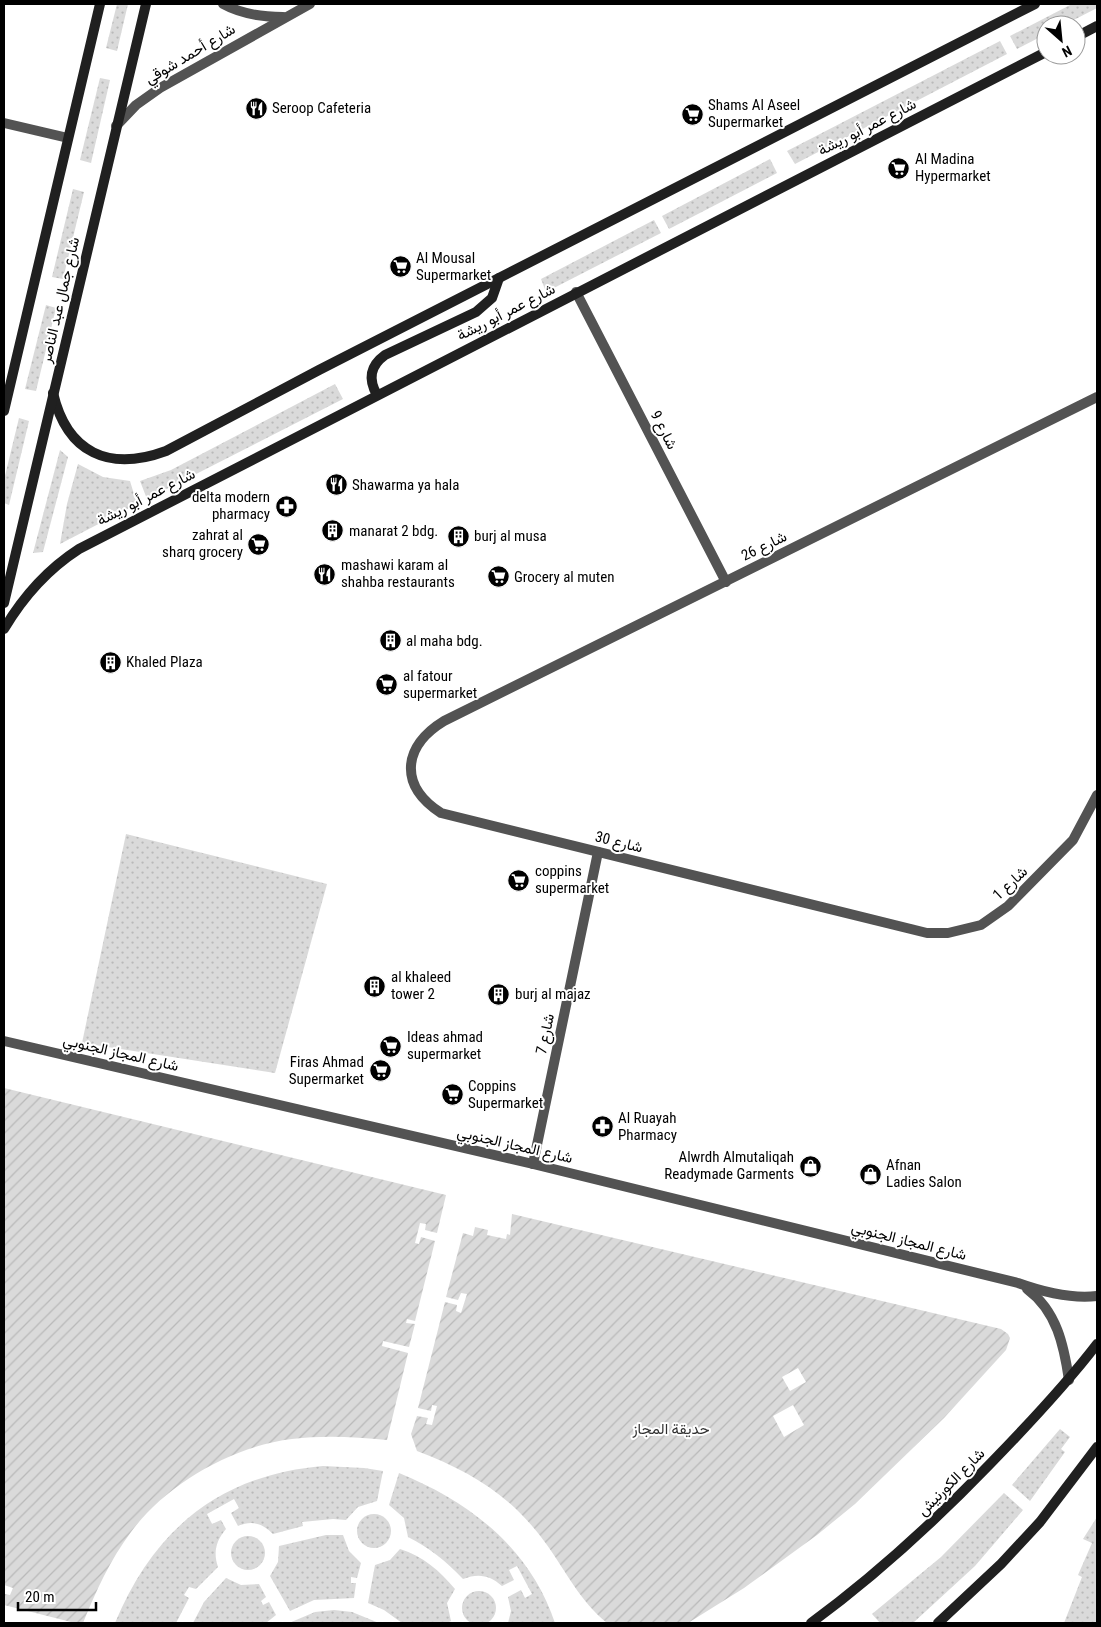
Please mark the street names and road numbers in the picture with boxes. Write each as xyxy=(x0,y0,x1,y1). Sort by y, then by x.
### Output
street label: شارع أحمد شوقي xyxy=(142,20,241,91)
street label: شارع عمر أبو ريشة xyxy=(815,94,920,161)
street label: شارع جمال عبد الناصر xyxy=(37,235,85,366)
street label: شارع عمر أبو ريشة xyxy=(454,279,559,346)
street label: شارع 9 xyxy=(645,408,681,453)
street label: شارع عمر أبو ريشة xyxy=(94,464,199,531)
street label: شارع 26 xyxy=(738,527,791,567)
street label: شارع 30 xyxy=(593,827,645,859)
street label: شارع 1 xyxy=(989,862,1033,905)
street label: شارع 7 xyxy=(532,1012,560,1056)
street label: شارع المجاز الجنوبي xyxy=(61,1031,181,1079)
street label: شارع المجاز الجنوبي xyxy=(455,1123,575,1171)
street label: شارع المجاز الجنوبي xyxy=(849,1218,969,1268)
street label: شارع الكورنيش xyxy=(913,1444,990,1521)

